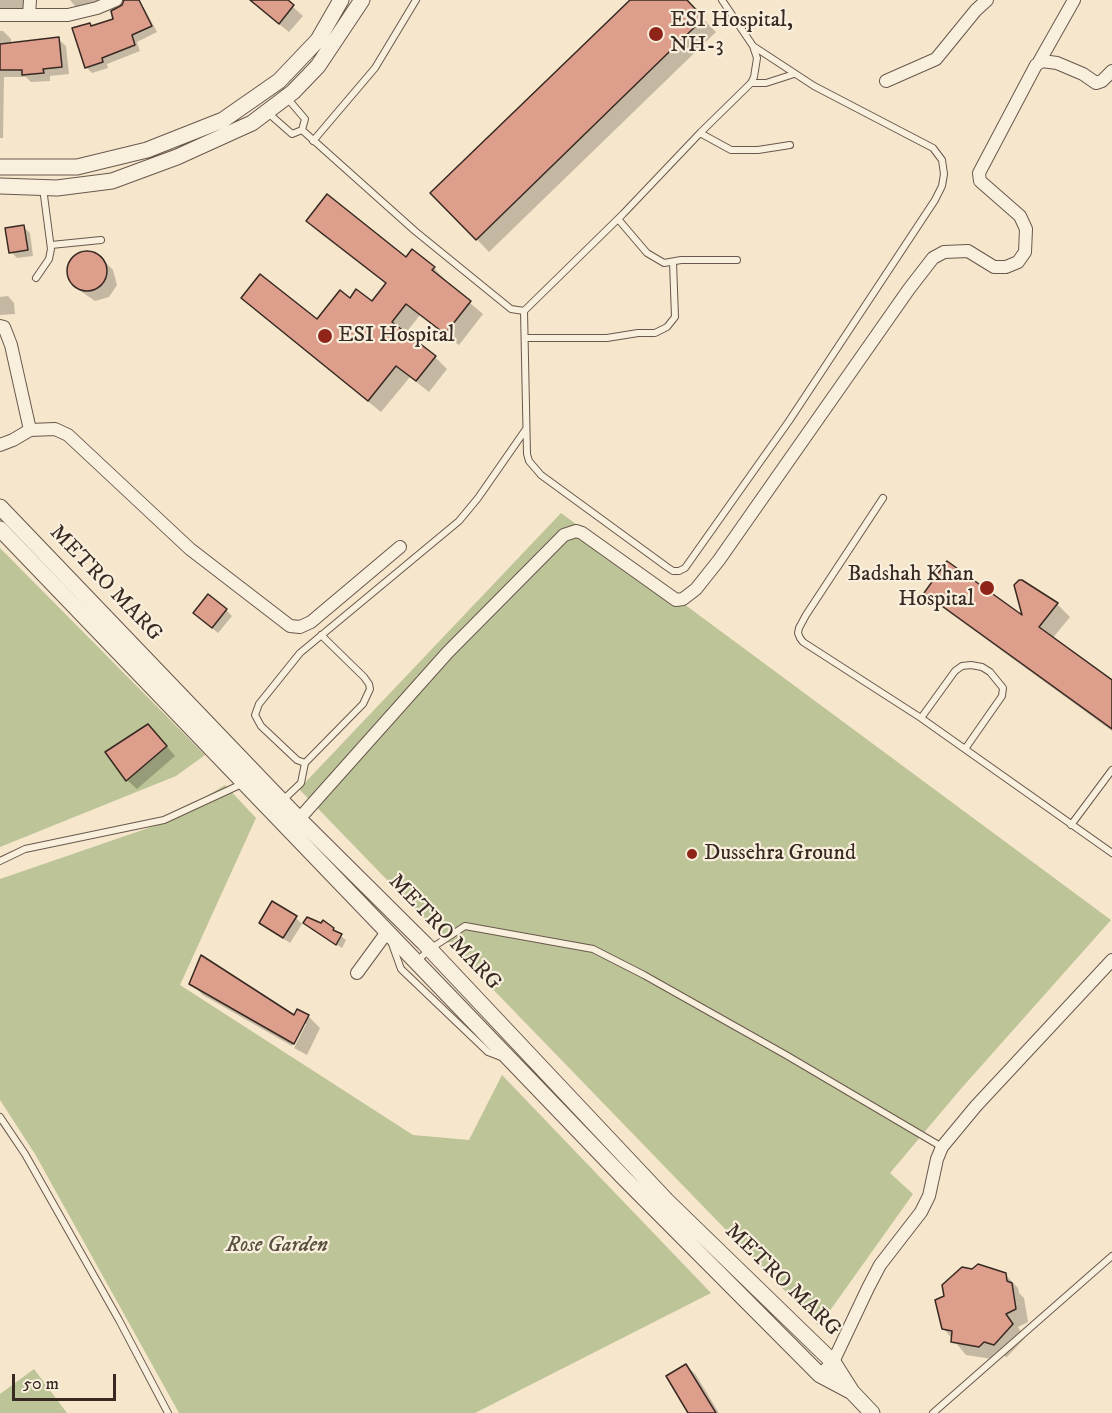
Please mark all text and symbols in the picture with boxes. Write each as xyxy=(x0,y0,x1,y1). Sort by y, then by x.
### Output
place label: ESI Hospital, NH-3 xyxy=(670,8,793,60)
marker: ESI Hospital, NH-3 xyxy=(647,25,665,43)
place label: ESI Hospital xyxy=(338,323,455,349)
marker: ESI Hospital xyxy=(316,327,334,345)
street label: METRO MARG xyxy=(43,520,167,648)
place label: Badshah Khan Hospital xyxy=(847,562,974,614)
marker: Badshah Khan Hospital xyxy=(978,579,996,597)
place label: Dussehra Ground xyxy=(704,841,856,867)
marker: Dussehra Ground xyxy=(685,847,699,861)
street label: METRO MARG xyxy=(382,869,506,997)
street label: METRO MARG xyxy=(718,1219,846,1343)
park label: Rose Garden xyxy=(226,1233,328,1259)
scale bar xyxy=(15,1362,118,1400)
text: 50 m xyxy=(23,1373,59,1395)

